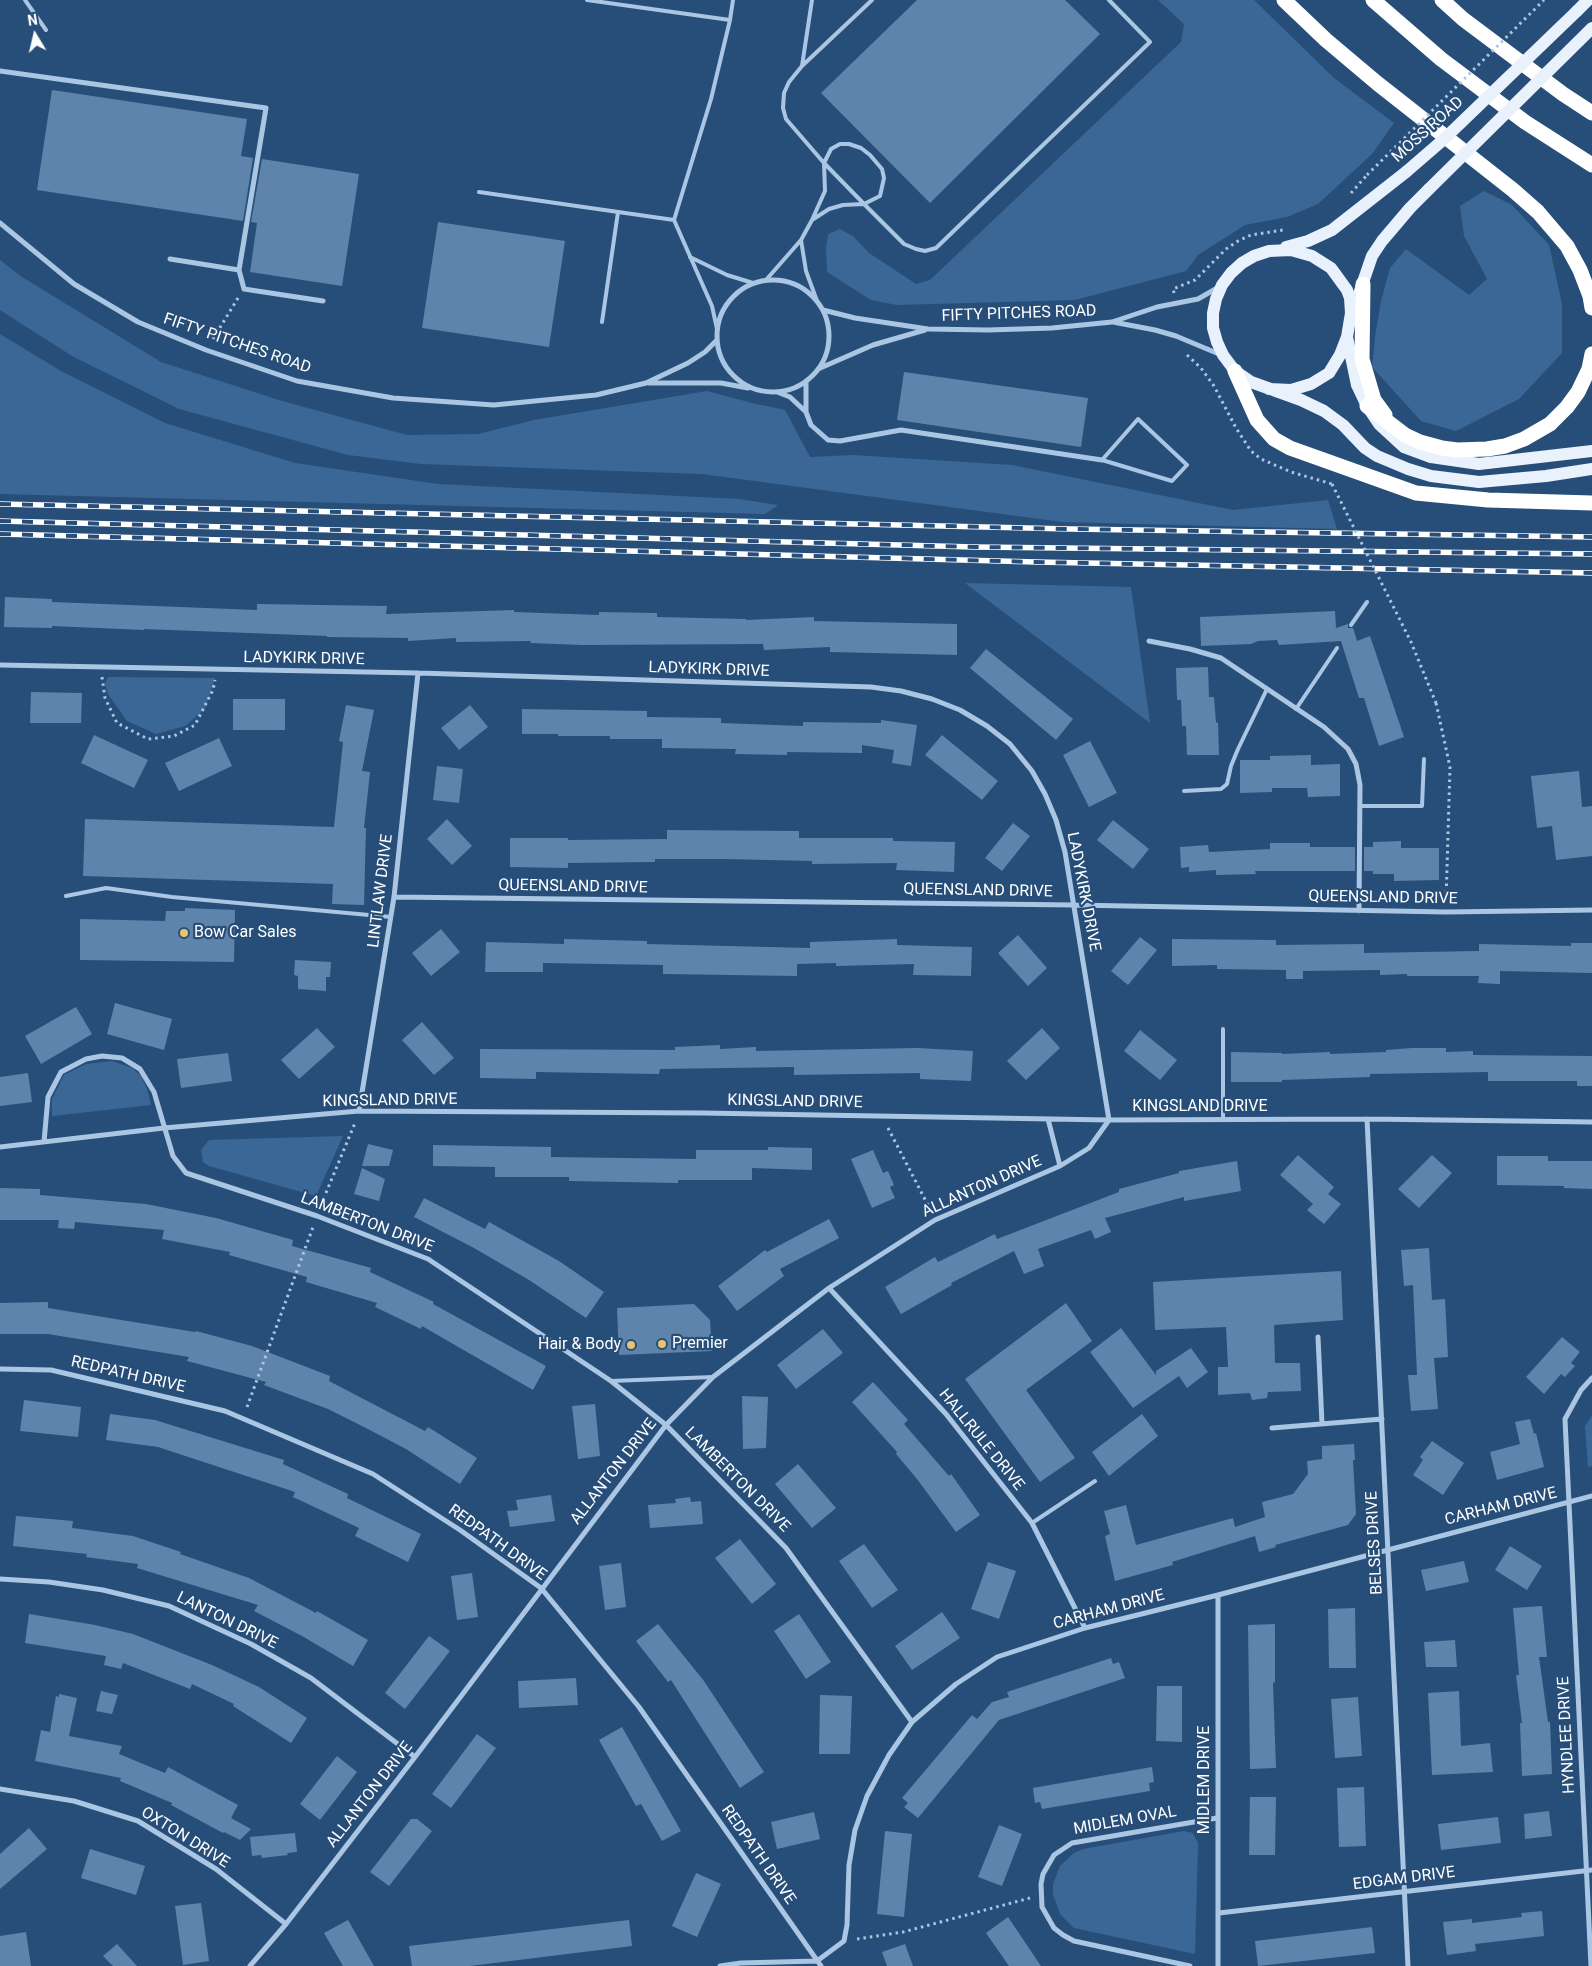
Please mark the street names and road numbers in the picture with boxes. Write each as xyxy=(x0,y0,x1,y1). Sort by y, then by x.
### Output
street label: MOSS ROAD xyxy=(1388,93,1468,167)
street label: FIFTY PITCHES ROAD xyxy=(941,302,1097,326)
street label: FIFTY PITCHES ROAD xyxy=(161,310,313,378)
street label: LADYKIRK DRIVE xyxy=(243,648,365,670)
street label: LADYKIRK DRIVE xyxy=(648,658,770,682)
street label: LADYKIRK DRIVE xyxy=(1062,831,1104,953)
street label: LINTLAW DRIVE xyxy=(364,833,398,949)
street label: QUEENSLAND DRIVE xyxy=(498,876,648,898)
street label: QUEENSLAND DRIVE xyxy=(903,880,1053,902)
street label: QUEENSLAND DRIVE xyxy=(1308,887,1458,909)
street label: KINGSLAND DRIVE xyxy=(322,1090,458,1112)
street label: KINGSLAND DRIVE xyxy=(727,1091,863,1113)
street label: KINGSLAND DRIVE xyxy=(1132,1097,1268,1117)
street label: ALLANTON DRIVE xyxy=(919,1152,1045,1222)
street label: LAMBERTON DRIVE xyxy=(298,1189,436,1257)
street label: REDPATH DRIVE xyxy=(69,1353,187,1397)
street label: HALLRULE DRIVE xyxy=(934,1385,1028,1495)
street label: ALLANTON DRIVE xyxy=(567,1415,661,1529)
street label: LAMBERTON DRIVE xyxy=(680,1423,794,1537)
street label: CARHAM DRIVE xyxy=(1443,1484,1559,1530)
street label: BELSES DRIVE xyxy=(1363,1491,1387,1595)
street label: REDPATH DRIVE xyxy=(444,1501,550,1585)
street label: CARHAM DRIVE xyxy=(1051,1586,1167,1634)
street label: LANTON DRIVE xyxy=(173,1588,281,1654)
street label: HYNDLEE DRIVE xyxy=(1554,1676,1580,1794)
street label: MIDLEM DRIVE xyxy=(1195,1726,1215,1834)
street label: ALLANTON DRIVE xyxy=(323,1738,417,1852)
street label: REDPATH DRIVE xyxy=(717,1802,799,1908)
street label: OXTON DRIVE xyxy=(137,1803,233,1873)
street label: MIDLEM OVAL xyxy=(1072,1803,1178,1839)
street label: EDGAM DRIVE xyxy=(1352,1863,1456,1895)

